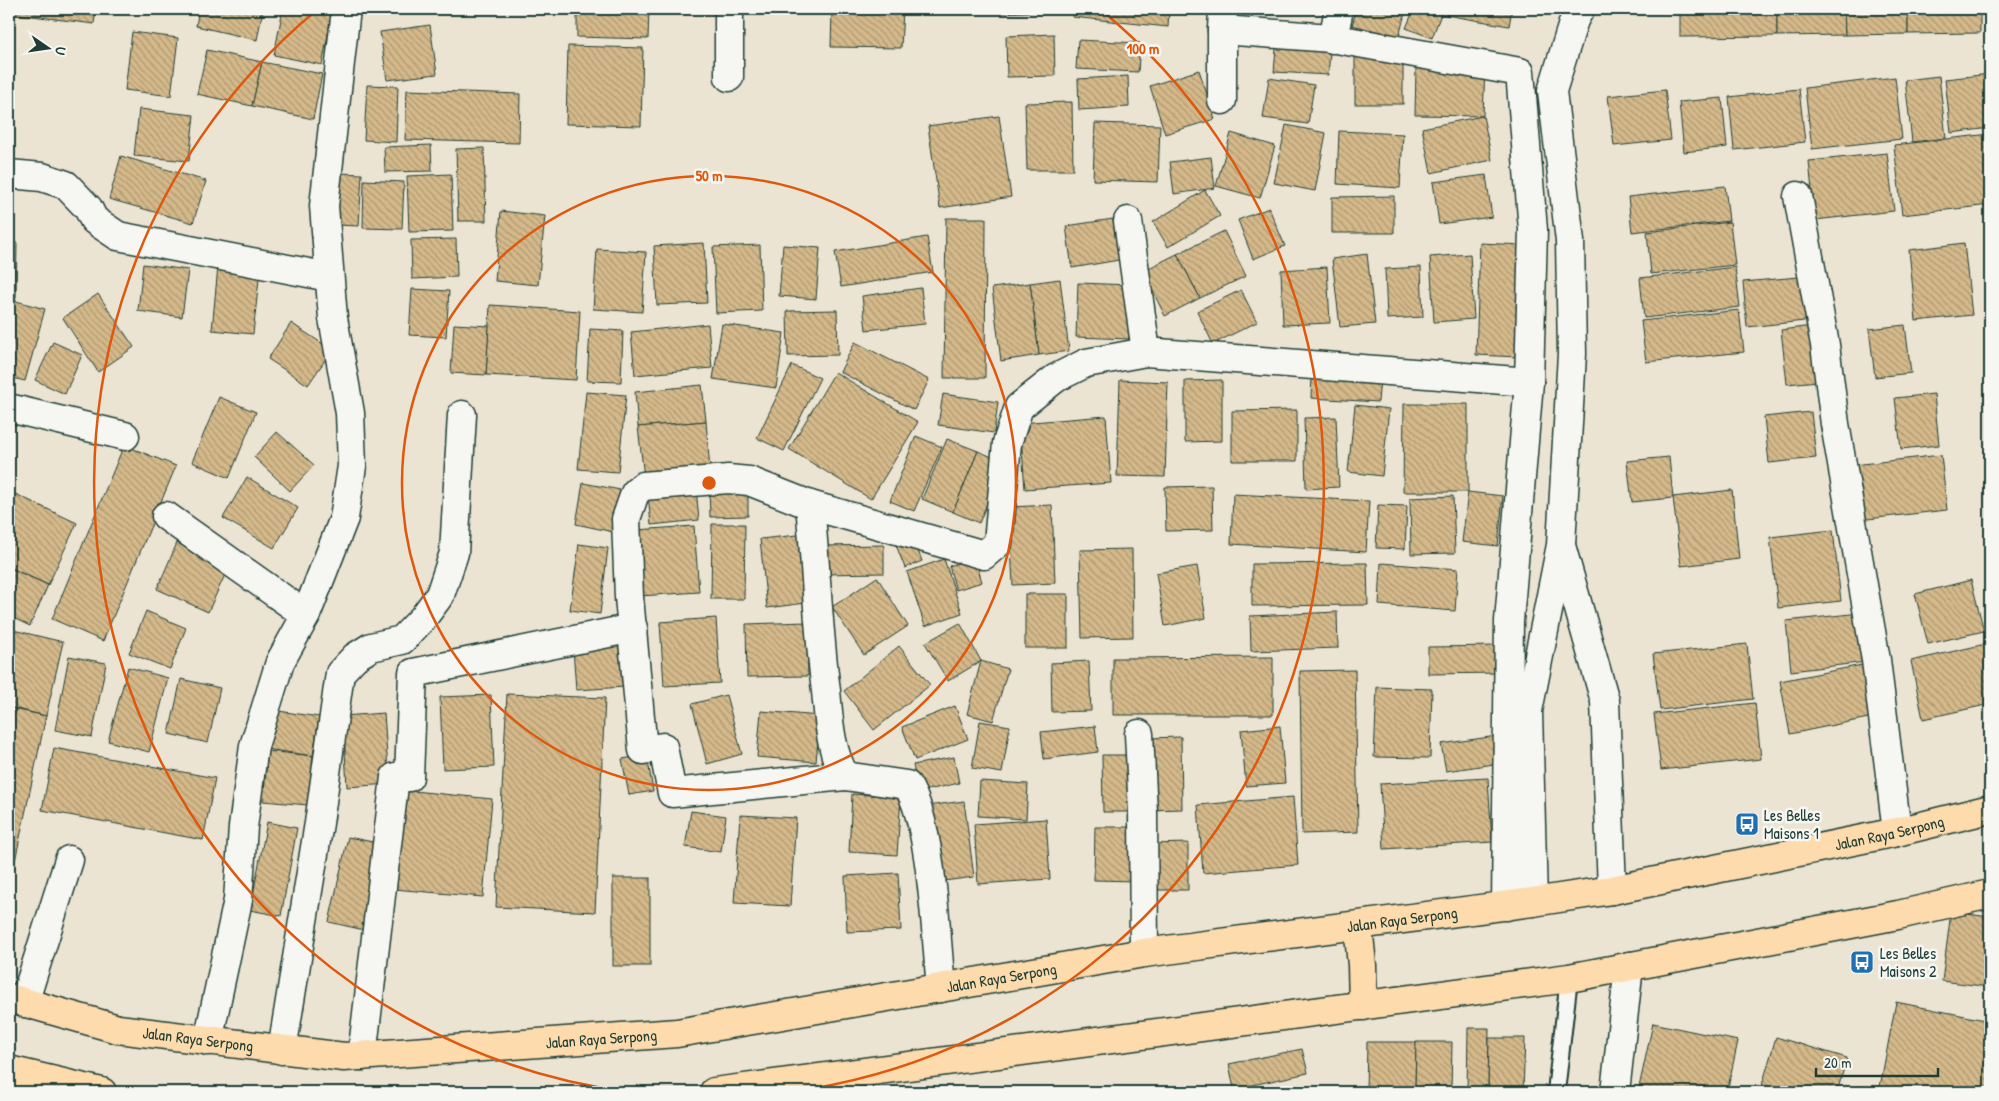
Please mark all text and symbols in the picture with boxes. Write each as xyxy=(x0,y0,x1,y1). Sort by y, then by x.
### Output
north arrow xyxy=(22,22,72,72)
text: 100 m xyxy=(1127,38,1159,59)
text: U xyxy=(51,45,71,57)
text: 50 m xyxy=(696,165,722,186)
centre of rings xyxy=(700,474,718,492)
place label: Les Belles Maisons 1 xyxy=(1764,804,1820,844)
street label: Jalan Raya Serpong xyxy=(1833,810,1946,855)
bus stop icon: Les Belles Maisons 1 xyxy=(1734,811,1760,837)
street label: Jalan Raya Serpong xyxy=(1345,901,1459,937)
place label: Les Belles Maisons 2 xyxy=(1880,942,1937,982)
bus stop icon: Les Belles Maisons 2 xyxy=(1849,949,1875,975)
street label: Jalan Raya Serpong xyxy=(945,957,1058,998)
street label: Jalan Raya Serpong xyxy=(141,1021,255,1057)
street label: Jalan Raya Serpong xyxy=(545,1023,658,1053)
scale bar xyxy=(1816,1046,1939,1078)
text: 20 m xyxy=(1824,1052,1851,1073)

